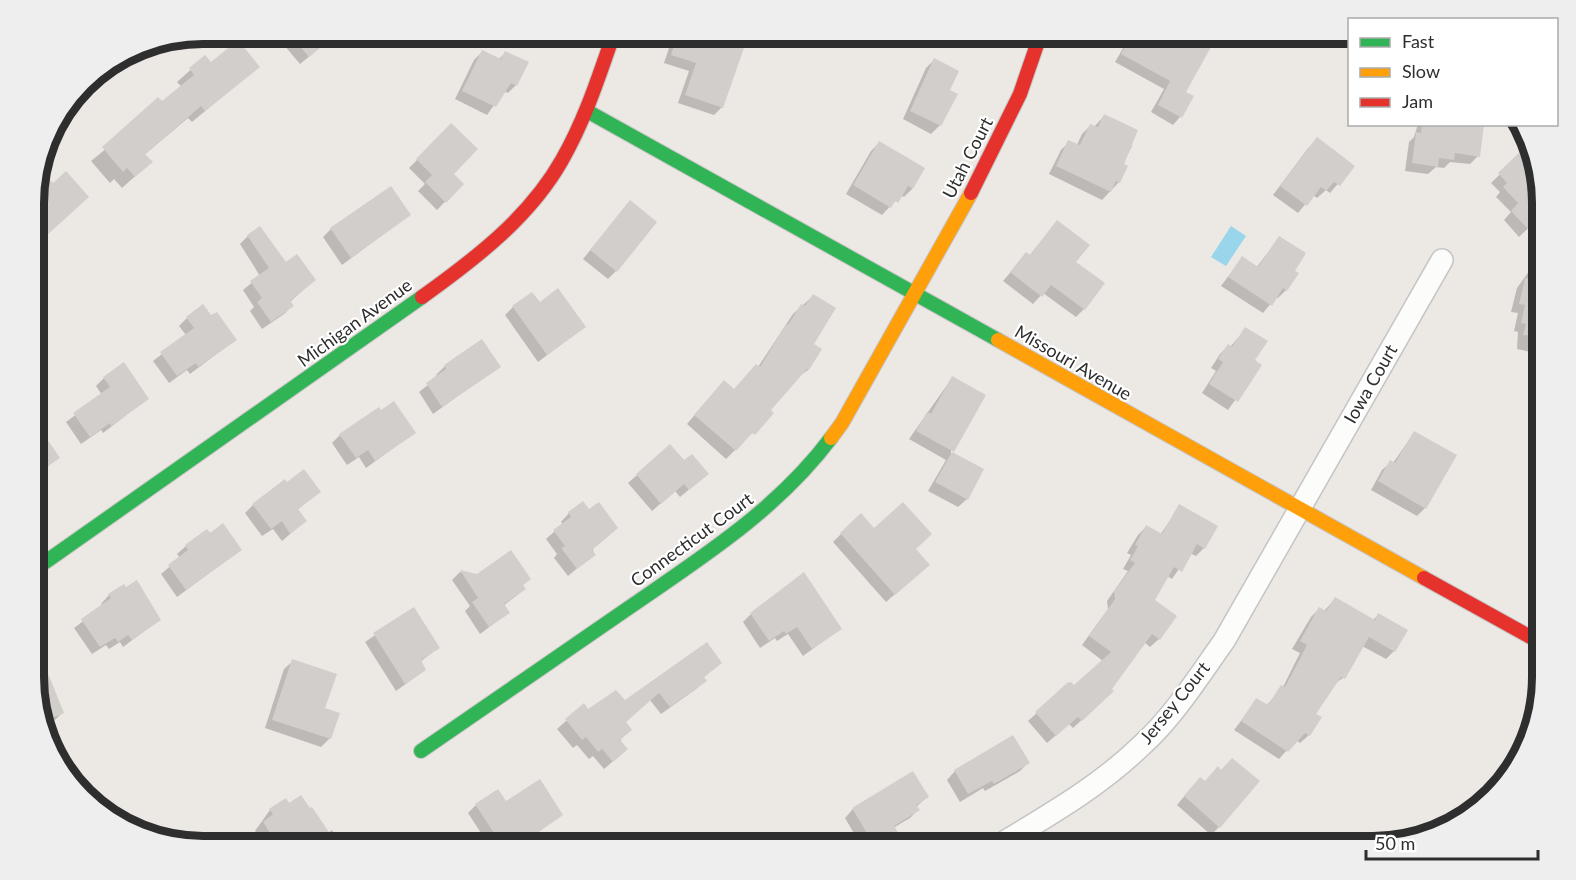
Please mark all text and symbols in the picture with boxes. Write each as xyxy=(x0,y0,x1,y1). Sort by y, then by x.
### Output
legend xyxy=(1348,18,1558,126)
text: Fast xyxy=(1402,30,1435,52)
text: Slow xyxy=(1402,60,1440,82)
text: Jam xyxy=(1402,90,1433,112)
street label: Utah Court xyxy=(937,113,997,202)
street label: Michigan Avenue xyxy=(293,273,416,371)
street label: Missouri Avenue xyxy=(1011,320,1136,404)
street label: Iowa Court xyxy=(1339,340,1402,427)
street label: Connecticut Court xyxy=(626,487,757,591)
street label: Jersey Court xyxy=(1135,657,1214,748)
scale bar xyxy=(1366,823,1538,861)
text: 50 m xyxy=(1375,832,1415,854)

